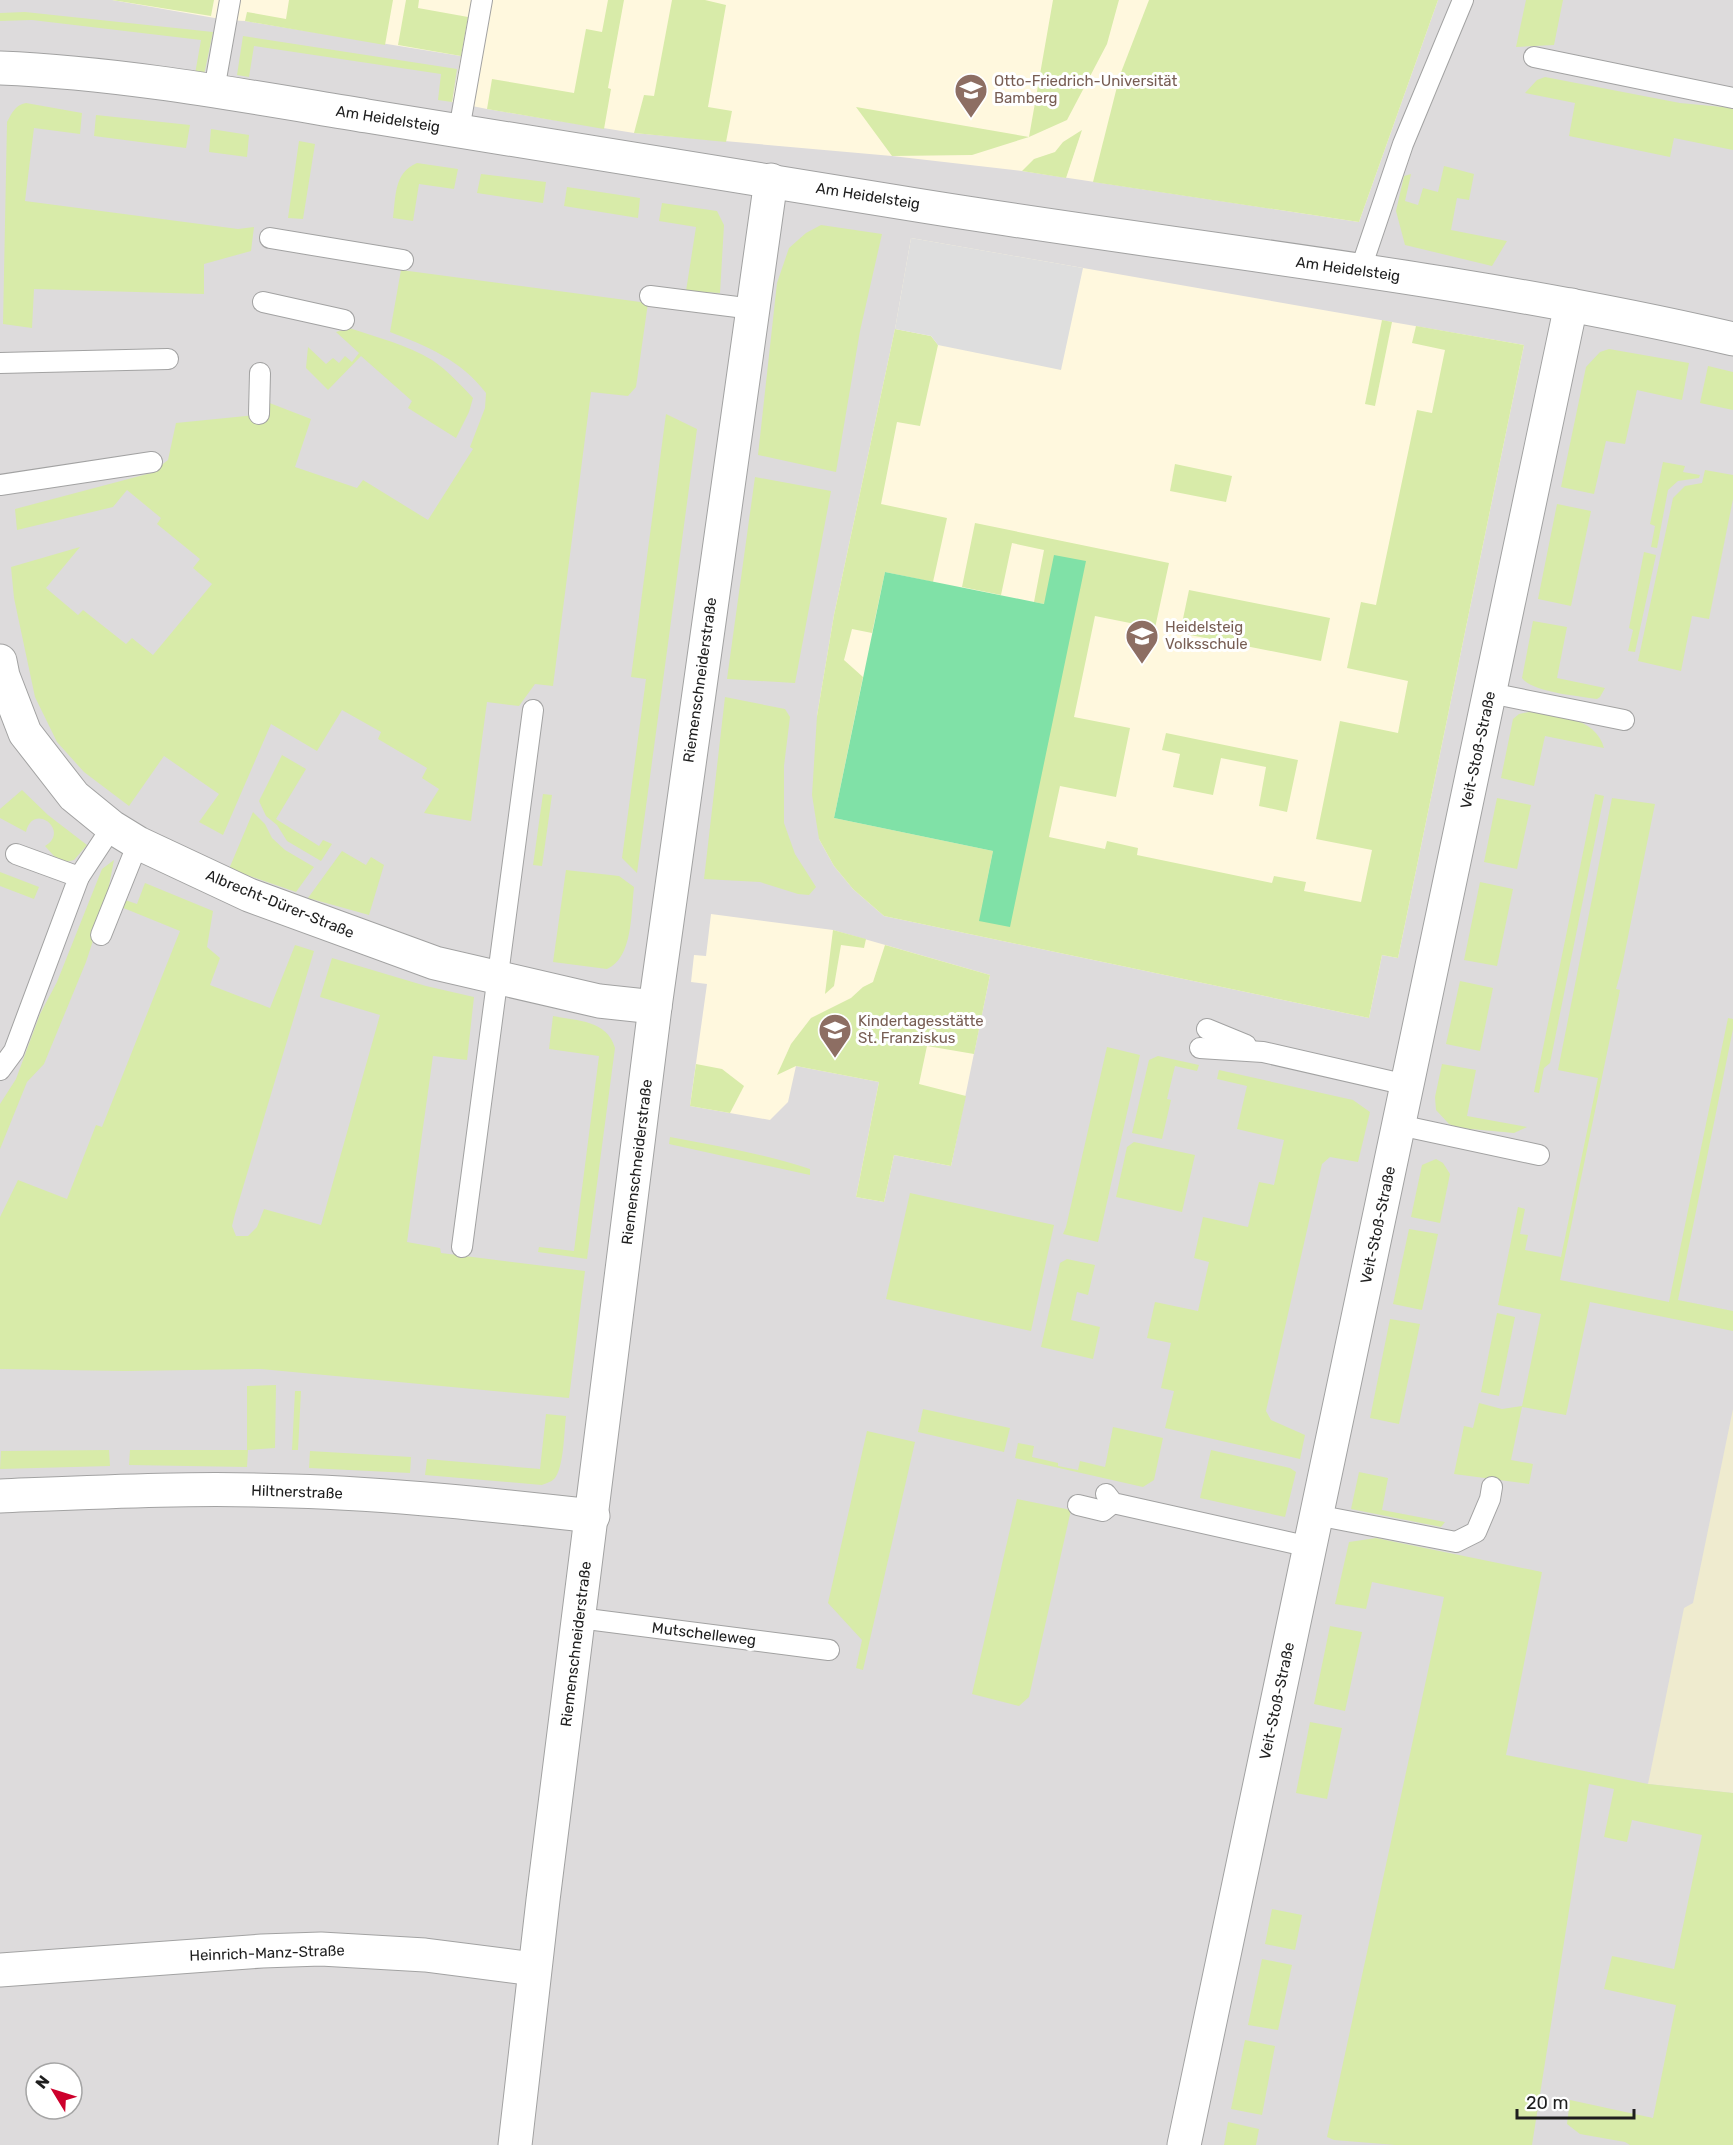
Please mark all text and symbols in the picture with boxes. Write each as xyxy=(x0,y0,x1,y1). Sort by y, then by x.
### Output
school or university icon: Otto-Friedrich-Universität Bamberg xyxy=(953,72,989,119)
place label: Otto-Friedrich-Universität Bamberg xyxy=(994,72,1177,107)
street label: Am Heidelsteig xyxy=(335,102,441,136)
street label: Am Heidelsteig xyxy=(815,179,921,213)
street label: Am Heidelsteig xyxy=(1295,253,1401,285)
street label: Riemenschneiderstraße xyxy=(680,596,720,764)
school or university icon: Heidelsteig Volksschule xyxy=(1124,618,1160,665)
place label: Heidelsteig Volksschule xyxy=(1165,618,1248,653)
street label: Veit-Stoß-Straße xyxy=(1457,690,1499,810)
street label: Albrecht-Dürer-Straße xyxy=(203,866,357,942)
school or university icon: Kindertagesstätte St. Franziskus xyxy=(817,1012,853,1059)
place label: Kindertagesstätte St. Franziskus xyxy=(858,1012,984,1047)
street label: Riemenschneiderstraße xyxy=(618,1078,656,1246)
street label: Veit-Stoß-Straße xyxy=(1357,1165,1399,1285)
street label: Hiltnerstraße xyxy=(251,1481,343,1503)
street label: Riemenschneiderstraße xyxy=(557,1560,595,1728)
street label: Mutschelleweg xyxy=(651,1619,757,1649)
street label: Veit-Stoß-Straße xyxy=(1256,1641,1298,1761)
street label: Heinrich-Manz-Straße xyxy=(189,1941,345,1965)
north arrow xyxy=(24,2061,84,2121)
text: N xyxy=(32,2072,54,2092)
scale bar xyxy=(1517,2082,1634,2120)
text: 20 m xyxy=(1526,2092,1568,2114)

